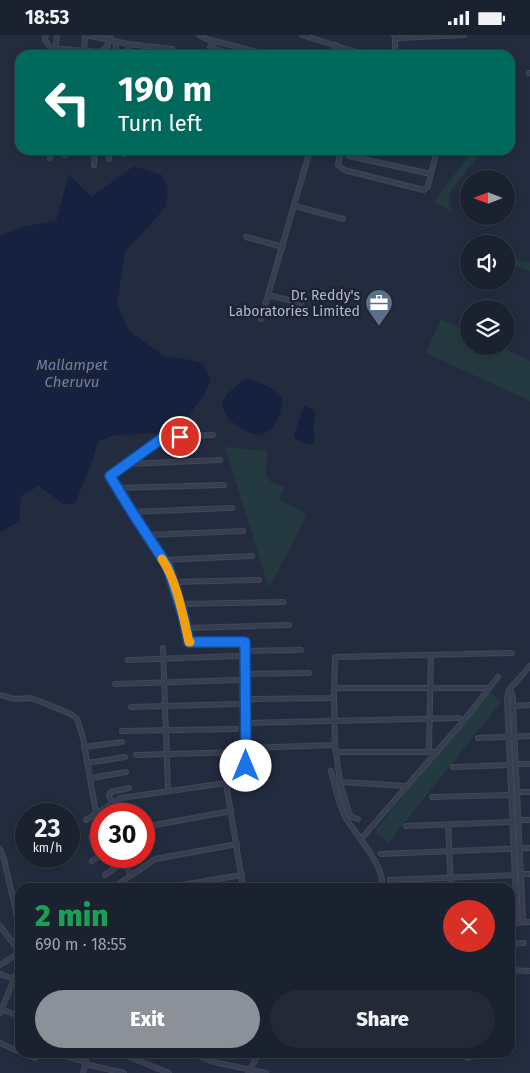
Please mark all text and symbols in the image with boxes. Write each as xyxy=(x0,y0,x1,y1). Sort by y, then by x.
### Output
text: 18:53 xyxy=(25,6,69,29)
text: 190 m xyxy=(118,68,212,110)
icon: left xyxy=(35,70,100,135)
text: Turn left xyxy=(118,110,202,137)
north arrow xyxy=(460,170,515,225)
map controls xyxy=(460,170,515,355)
button: sound xyxy=(460,235,515,290)
place label: Dr. Reddy's Laboratories Limited xyxy=(229,287,360,320)
office icon: Dr. Reddy's Laboratories Limited xyxy=(364,288,394,327)
button: layers xyxy=(460,300,515,355)
water label: Mallampet Cheruvu xyxy=(36,356,109,391)
pin xyxy=(159,416,201,458)
icon: arrive xyxy=(166,423,194,451)
position arrow xyxy=(219,739,271,791)
speed limit sign: 30 xyxy=(90,803,155,868)
text: 23 xyxy=(35,814,60,844)
text: km/h xyxy=(33,841,62,855)
text: 2 min xyxy=(35,898,108,934)
button: close xyxy=(443,900,495,952)
text: 690 m · 18:55 xyxy=(35,935,127,954)
button: Exit xyxy=(35,990,260,1048)
button: Share xyxy=(270,990,495,1048)

